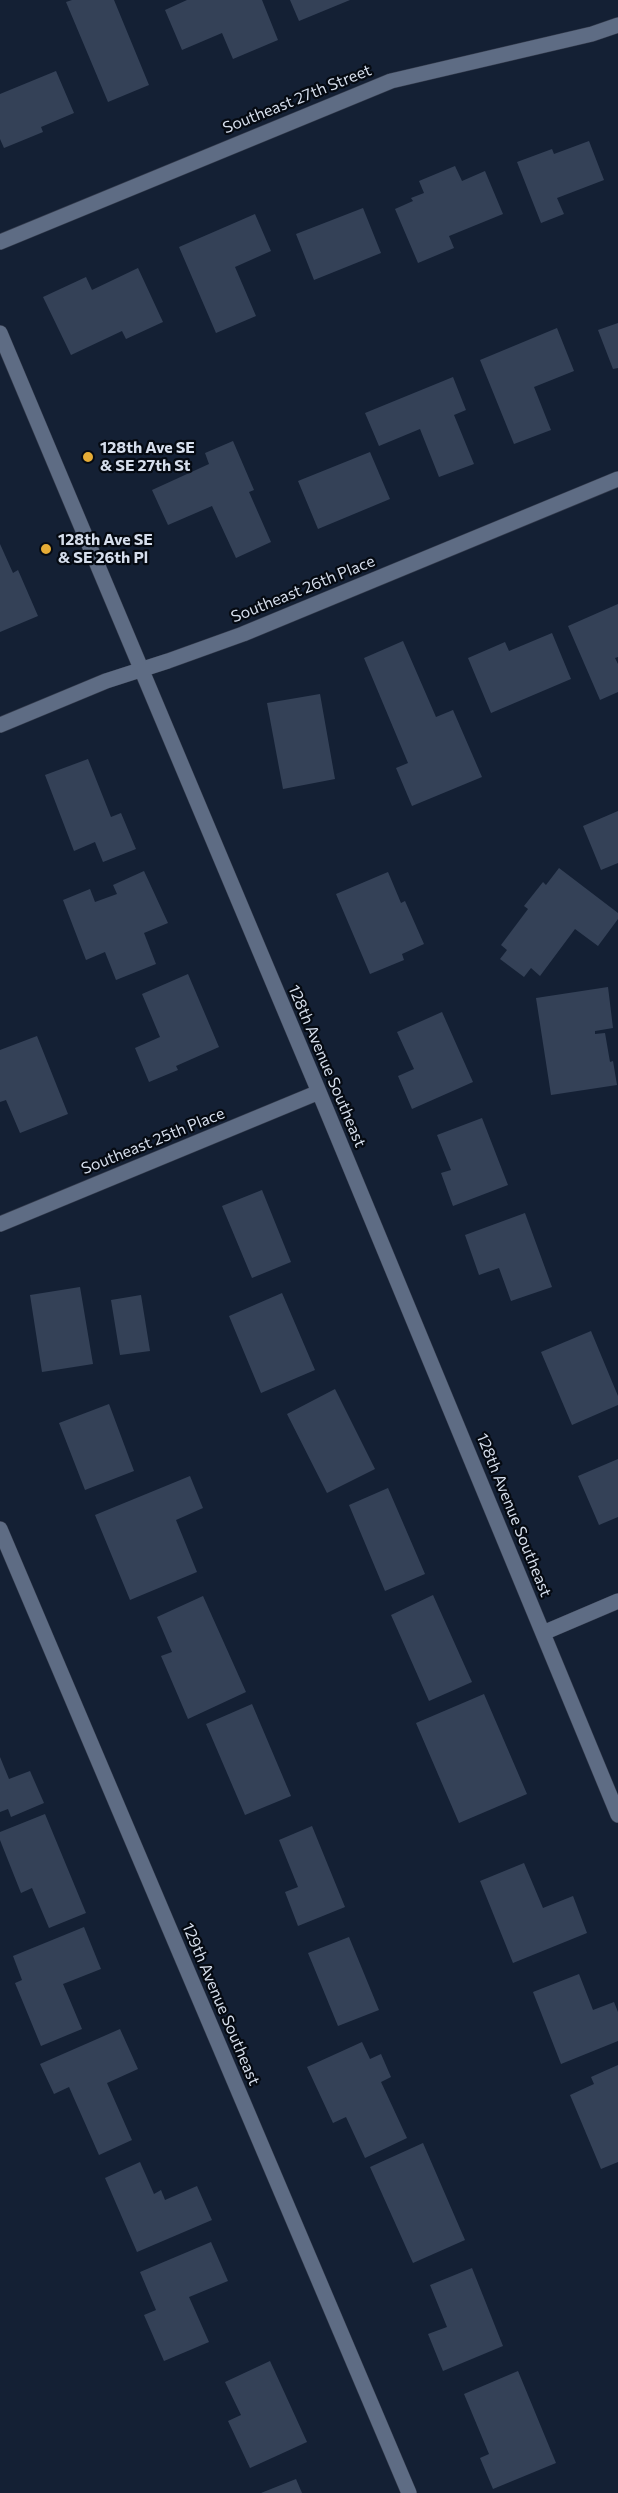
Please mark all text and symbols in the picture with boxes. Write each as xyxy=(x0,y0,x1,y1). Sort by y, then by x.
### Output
street label: Southeast 27th Street xyxy=(220,60,374,138)
place label: 128th Ave SE & SE 27th St xyxy=(100,438,195,476)
marker: 128th Ave SE & SE 27th St xyxy=(81,450,95,464)
place label: 128th Ave SE & SE 26th Pl xyxy=(58,530,153,568)
marker: 128th Ave SE & SE 26th Pl xyxy=(39,542,53,556)
street label: Southeast 26th Place xyxy=(228,551,378,627)
street label: 128th Avenue Southeast xyxy=(284,982,370,1150)
street label: Southeast 25th Place xyxy=(78,1103,228,1179)
street label: 128th Avenue Southeast xyxy=(472,1430,556,1600)
street label: 129th Avenue Southeast xyxy=(178,1920,264,2088)

